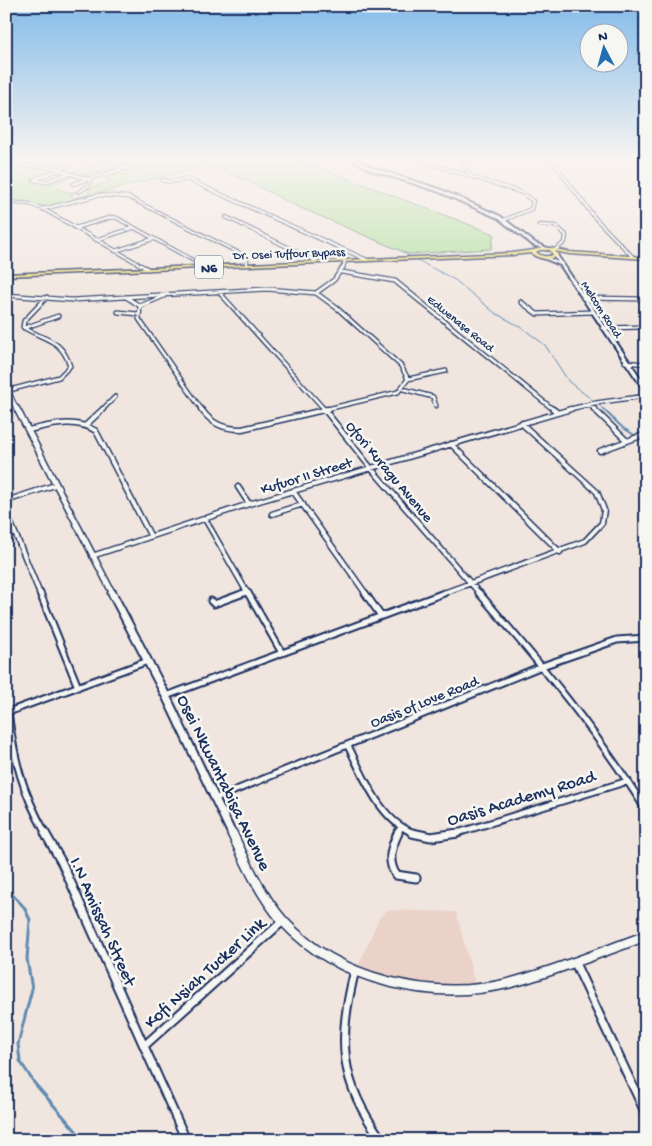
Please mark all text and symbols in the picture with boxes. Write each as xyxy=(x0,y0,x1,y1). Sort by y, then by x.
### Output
north arrow xyxy=(580,22,630,72)
text: N xyxy=(597,29,608,46)
street label: Dr. Osei Tuffour Bypass xyxy=(232,246,346,264)
road number: N6 xyxy=(195,256,223,278)
street label: Melcom Road xyxy=(577,279,624,342)
street label: Edwenase Road xyxy=(423,293,497,356)
street label: Ofori Kuragu Avenue xyxy=(341,418,436,527)
street label: Kufuor II Street xyxy=(259,454,356,499)
street label: Oasis of Love Road xyxy=(368,673,483,733)
street label: Osei Nkwantabisa Avenue xyxy=(171,692,275,875)
street label: Oasis Academy Road xyxy=(445,766,600,832)
street label: I.N Amissah Street xyxy=(64,854,140,991)
street label: Kofi Nsiah Tucker Link xyxy=(141,913,272,1034)

